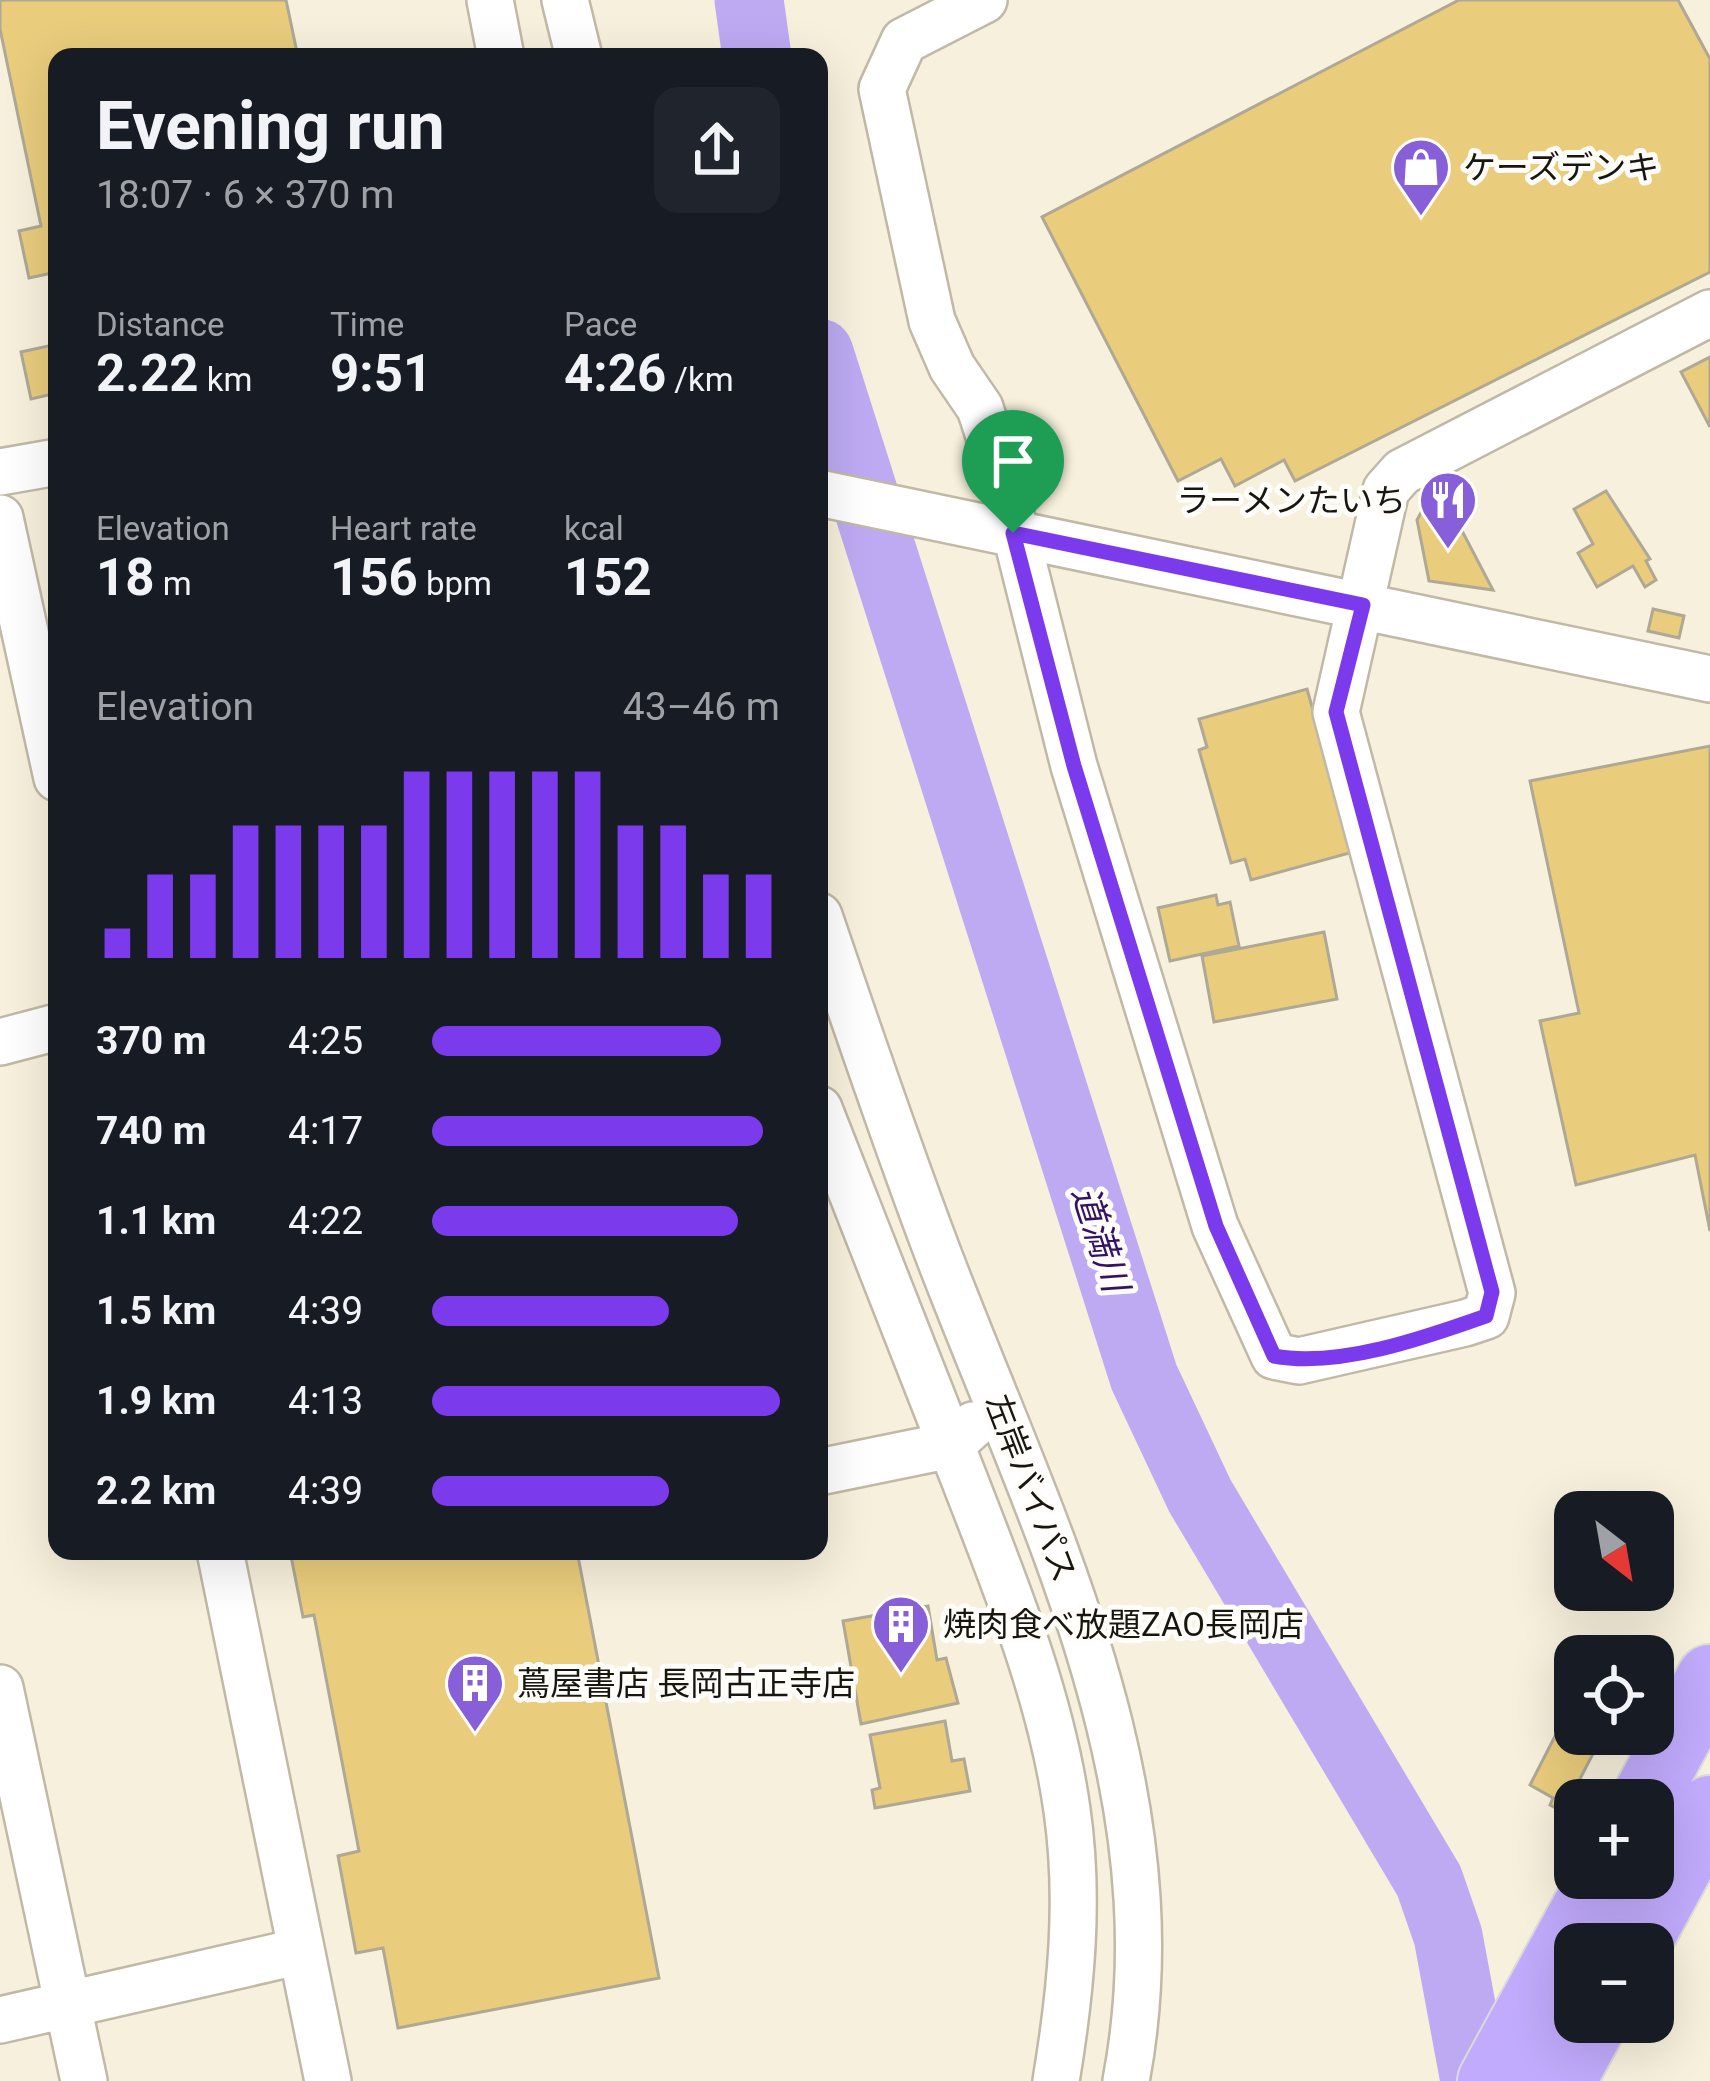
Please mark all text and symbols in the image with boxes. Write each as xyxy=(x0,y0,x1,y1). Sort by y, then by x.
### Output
button: share xyxy=(654,87,780,213)
text: Evening run xyxy=(96,88,445,165)
shop icon: ケーズデンキ xyxy=(1390,136,1452,218)
place label: ケーズデンキ xyxy=(1463,148,1659,187)
text: 18:07 · 6 × 370 m xyxy=(96,172,394,218)
text: Distance xyxy=(96,305,224,344)
text: Time xyxy=(330,305,404,344)
text: Pace xyxy=(564,305,637,344)
text: 2.22 xyxy=(96,344,199,403)
text: 9:51 xyxy=(330,344,432,403)
text: 4:26 xyxy=(564,344,666,403)
text: km xyxy=(199,360,252,399)
text: /km xyxy=(666,360,734,399)
pin xyxy=(962,410,1064,533)
icon: arrive xyxy=(980,428,1046,494)
restaurant icon: ラーメンたいち xyxy=(1417,469,1479,551)
place label: ラーメンたいち xyxy=(1176,481,1406,520)
text: Elevation xyxy=(96,509,230,548)
text: Heart rate xyxy=(330,509,477,548)
text: kcal xyxy=(564,509,624,548)
text: 18 xyxy=(96,548,155,607)
text: 156 xyxy=(330,548,418,607)
text: 152 xyxy=(564,548,652,607)
text: m xyxy=(155,564,192,603)
text: bpm xyxy=(418,564,492,603)
text: Elevation xyxy=(96,684,254,730)
text: 43–46 m xyxy=(623,684,780,730)
text: 370 m xyxy=(96,1018,207,1064)
text: 4:25 xyxy=(288,1018,363,1064)
text: 740 m xyxy=(96,1108,207,1154)
text: 4:17 xyxy=(288,1108,363,1154)
water label: 道満川 xyxy=(1063,1181,1138,1301)
text: 1.1 km xyxy=(96,1198,216,1244)
text: 4:22 xyxy=(288,1198,363,1244)
text: 1.5 km xyxy=(96,1288,216,1334)
text: 4:39 xyxy=(288,1288,363,1334)
text: 1.9 km xyxy=(96,1378,216,1424)
text: 4:13 xyxy=(288,1378,363,1424)
street label: 左岸バイパス xyxy=(977,1389,1085,1587)
text: 2.2 km xyxy=(96,1468,216,1514)
text: 4:39 xyxy=(288,1468,363,1514)
north arrow xyxy=(1554,1491,1674,1611)
map controls xyxy=(1554,1491,1674,2043)
building icon: 焼肉食べ放題ZAO長岡店 xyxy=(870,1593,932,1675)
place label: 焼肉食べ放題ZAO長岡店 xyxy=(943,1605,1304,1644)
button: locate xyxy=(1554,1635,1674,1755)
building icon: 蔦屋書店 長岡古正寺店 xyxy=(444,1652,506,1734)
place label: 蔦屋書店 長岡古正寺店 xyxy=(517,1664,855,1703)
button: + xyxy=(1554,1779,1674,1899)
button: − xyxy=(1554,1923,1674,2043)

